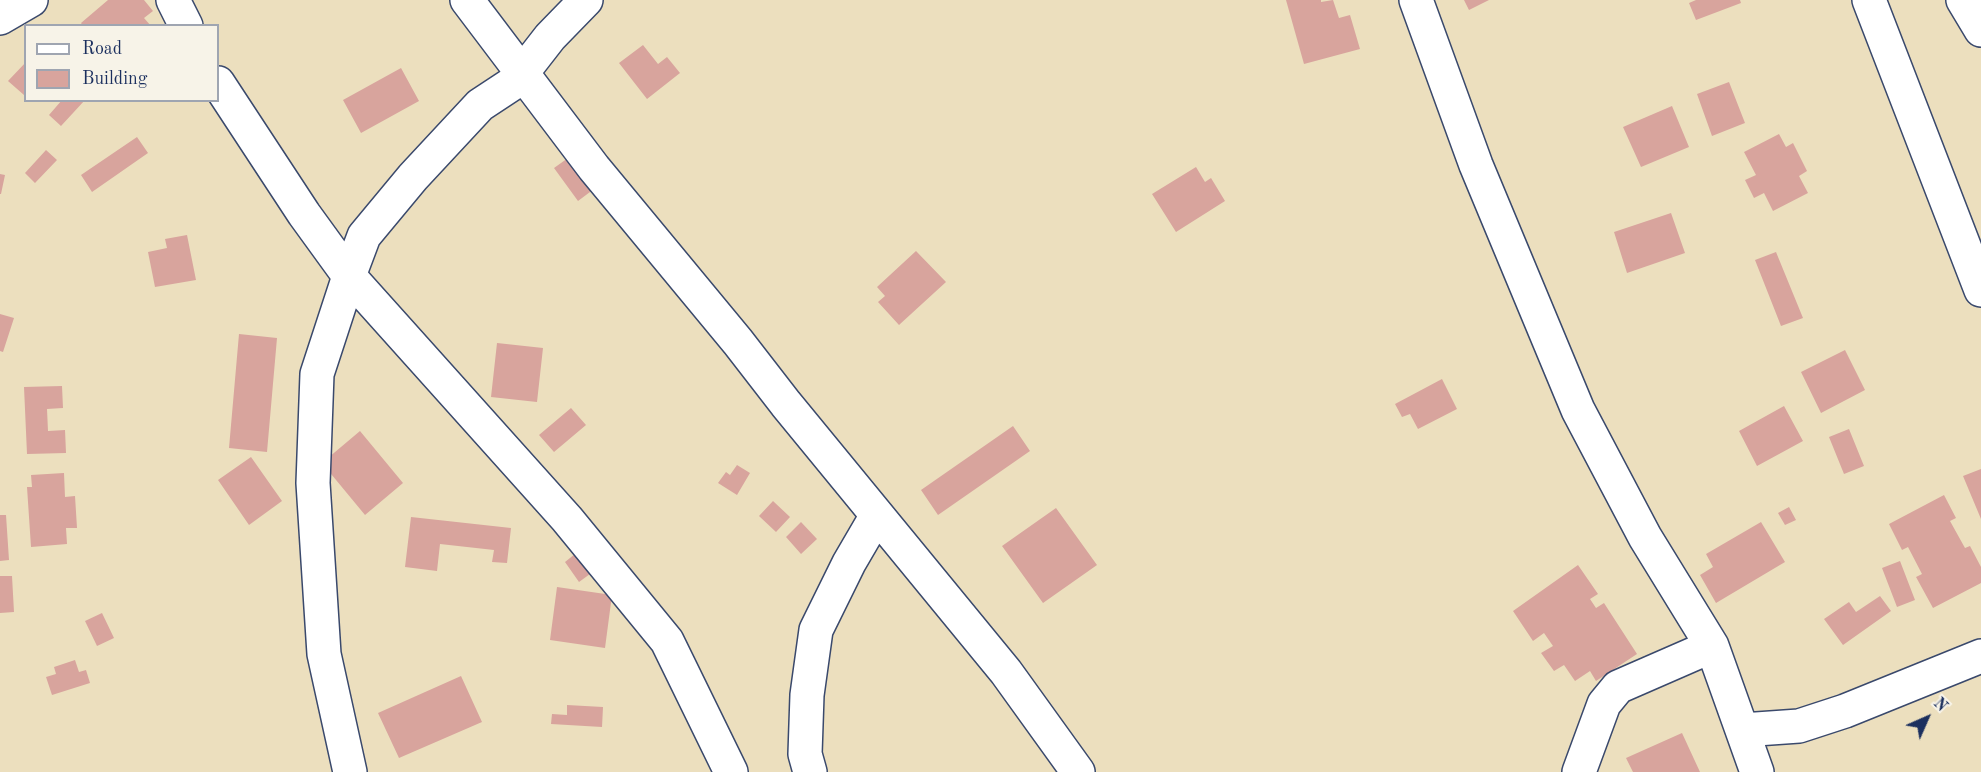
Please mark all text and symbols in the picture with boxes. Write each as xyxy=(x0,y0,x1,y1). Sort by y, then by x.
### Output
legend xyxy=(24,24,219,102)
text: Road xyxy=(82,40,122,58)
text: Building xyxy=(82,70,147,88)
north arrow xyxy=(1897,688,1957,748)
text: N xyxy=(1930,695,1950,715)

